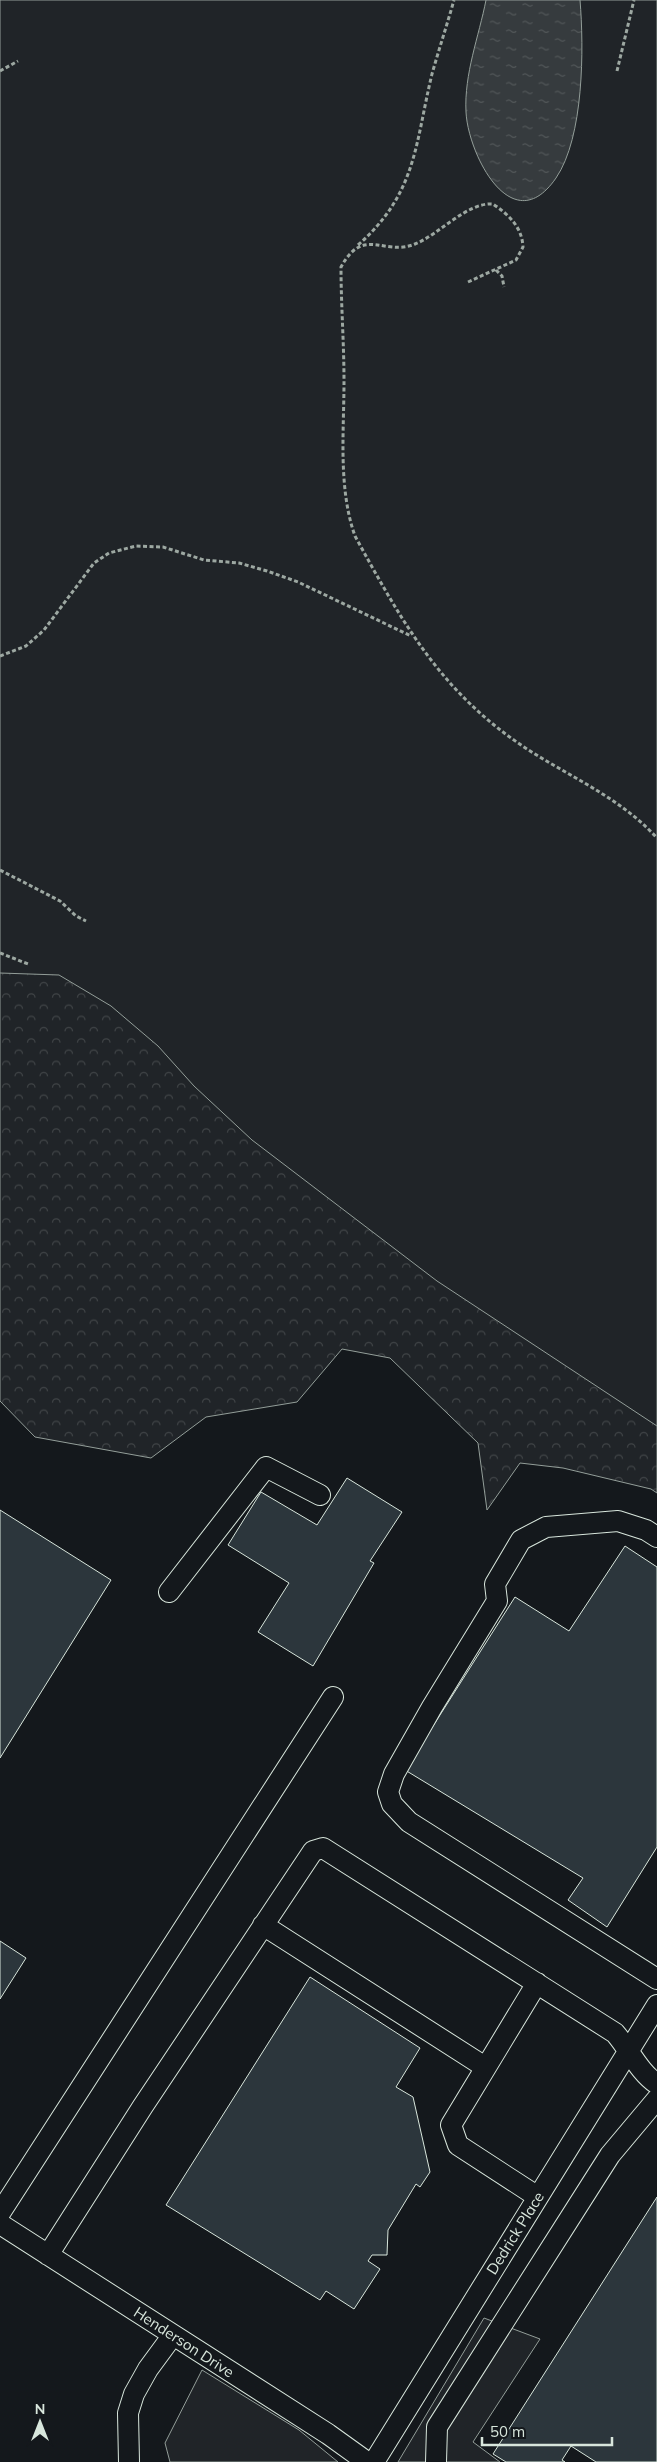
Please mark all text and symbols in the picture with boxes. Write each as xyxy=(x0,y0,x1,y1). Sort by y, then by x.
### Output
street label: Dedrick Place xyxy=(482,2188,548,2278)
street label: Henderson Drive xyxy=(130,2302,238,2382)
north arrow xyxy=(15,2397,65,2447)
text: N xyxy=(35,2400,45,2418)
scale bar xyxy=(482,2414,612,2446)
text: 50 m xyxy=(490,2422,525,2441)

